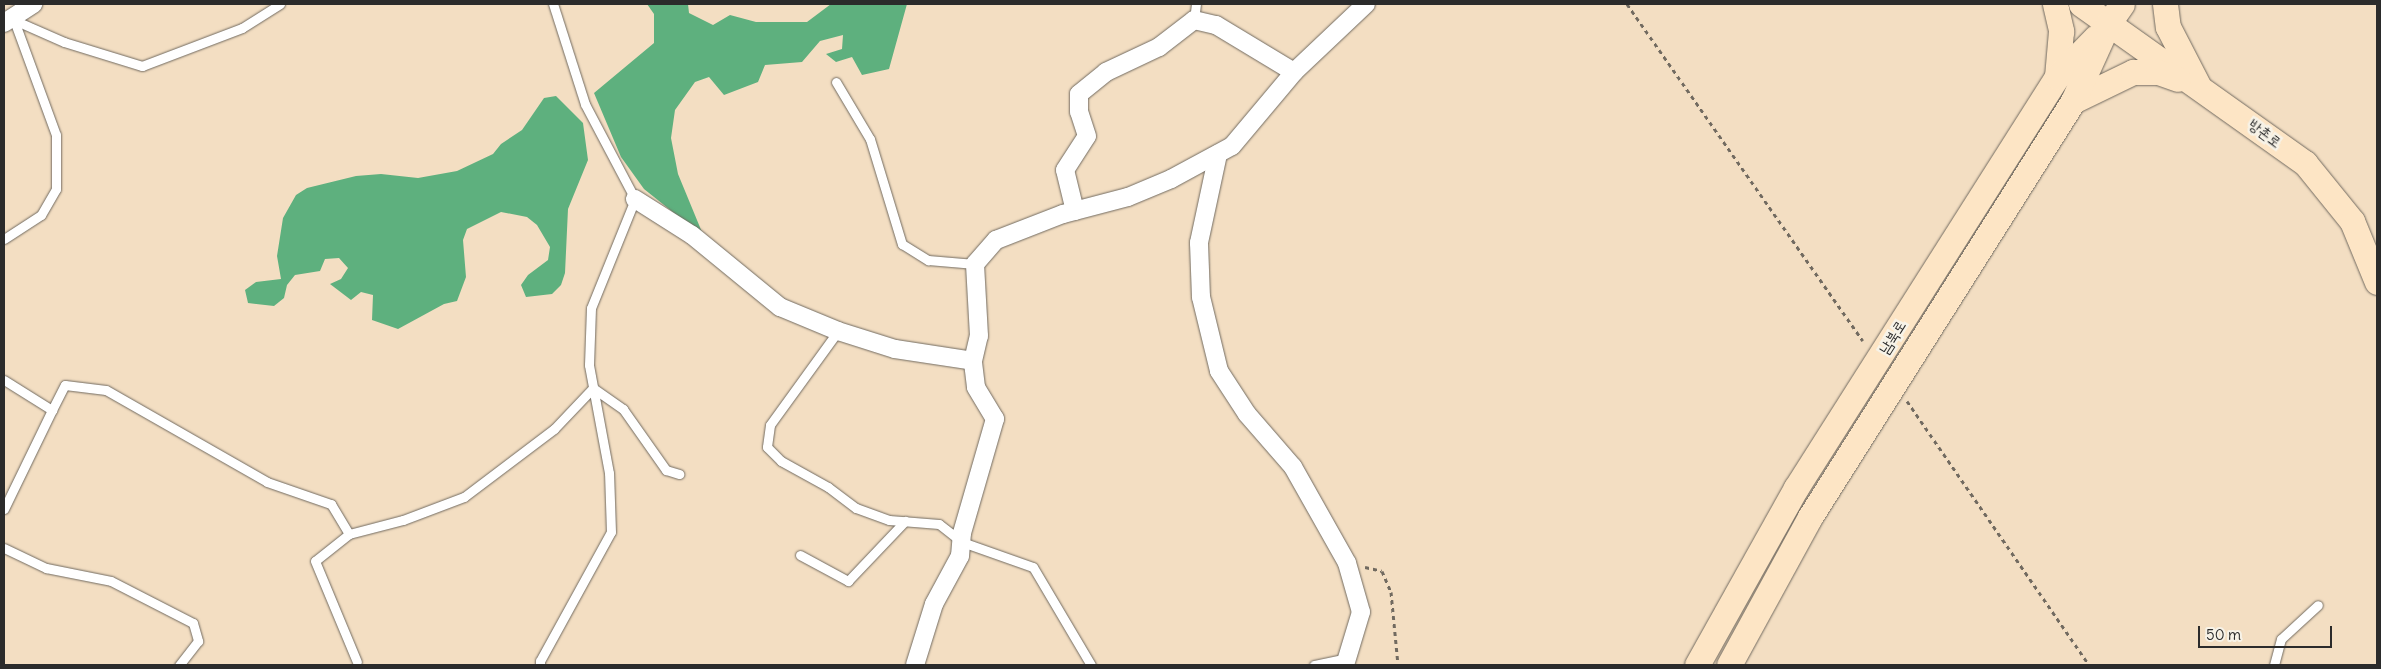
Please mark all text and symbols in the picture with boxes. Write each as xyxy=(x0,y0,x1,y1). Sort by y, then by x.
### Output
street label: 방촌로 xyxy=(2245,115,2285,151)
street label: 남북로 xyxy=(1875,317,1909,357)
scale bar xyxy=(2201,616,2335,648)
text: 50 m xyxy=(2206,625,2241,644)

